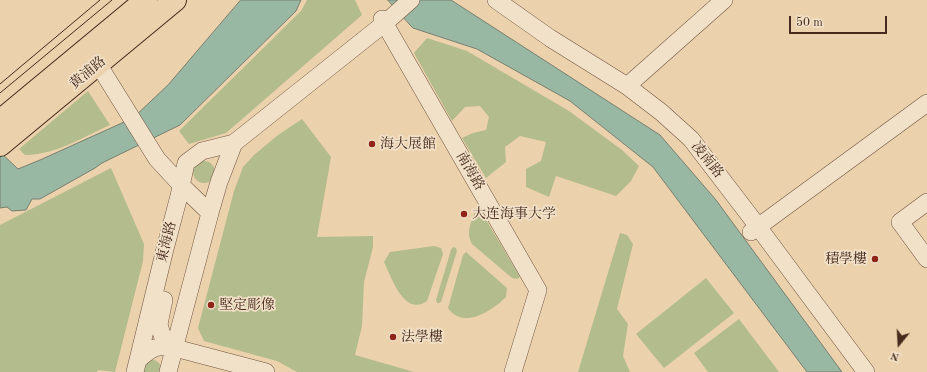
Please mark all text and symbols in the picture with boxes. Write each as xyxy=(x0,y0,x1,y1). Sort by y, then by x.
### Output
scale bar xyxy=(791,8,889,34)
text: 50 m xyxy=(796,17,823,29)
street label: 黄浦路 xyxy=(67,53,109,93)
place label: 海大展館 xyxy=(380,136,436,152)
street label: 凌南路 xyxy=(687,138,727,182)
marker: 海大展館 xyxy=(367,139,377,149)
street label: 南海路 xyxy=(452,149,488,193)
place label: 大连海事大学 xyxy=(472,206,556,222)
marker: 大连海事大学 xyxy=(459,209,469,219)
street label: 東海路 xyxy=(154,220,180,264)
place label: 積學樓 xyxy=(825,251,867,267)
marker: 積學樓 xyxy=(870,254,880,264)
place label: 堅定彫像 xyxy=(219,297,275,313)
marker: 堅定彫像 xyxy=(206,300,216,310)
north arrow xyxy=(879,324,919,364)
place label: 法學樓 xyxy=(401,329,443,345)
marker: 法學樓 xyxy=(388,332,398,342)
text: N xyxy=(889,349,901,362)

